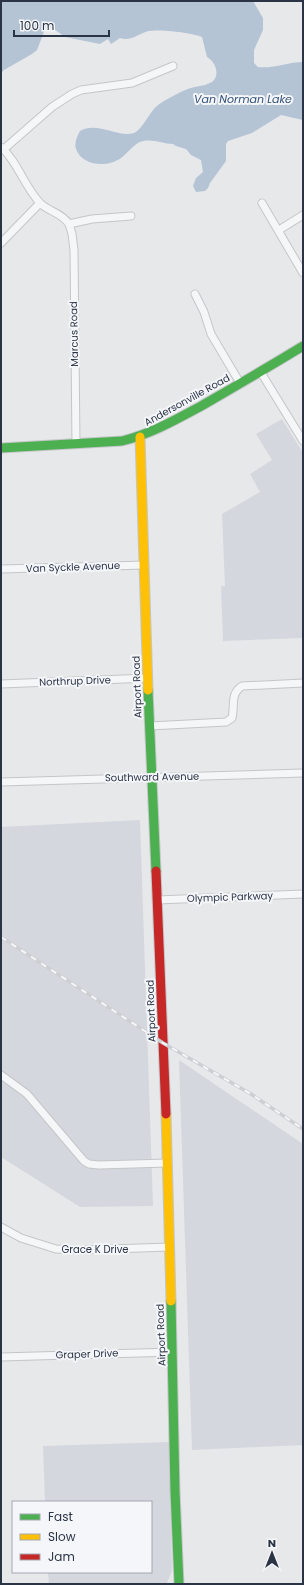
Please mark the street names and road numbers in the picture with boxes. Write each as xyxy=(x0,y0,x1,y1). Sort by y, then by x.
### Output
street label: Marcus Road xyxy=(66,301,82,367)
street label: Andersonville Road xyxy=(142,370,232,430)
street label: Van Syckle Avenue xyxy=(26,558,120,576)
street label: Airport Road xyxy=(128,656,146,718)
street label: Northrup Drive xyxy=(39,672,111,690)
street label: Southward Avenue xyxy=(105,769,199,785)
street label: Olympic Parkway xyxy=(187,888,274,906)
street label: Airport Road xyxy=(142,980,160,1042)
street label: Grace K Drive xyxy=(62,1242,128,1257)
street label: Airport Road xyxy=(152,1304,170,1366)
street label: Graper Drive xyxy=(55,1345,119,1363)

